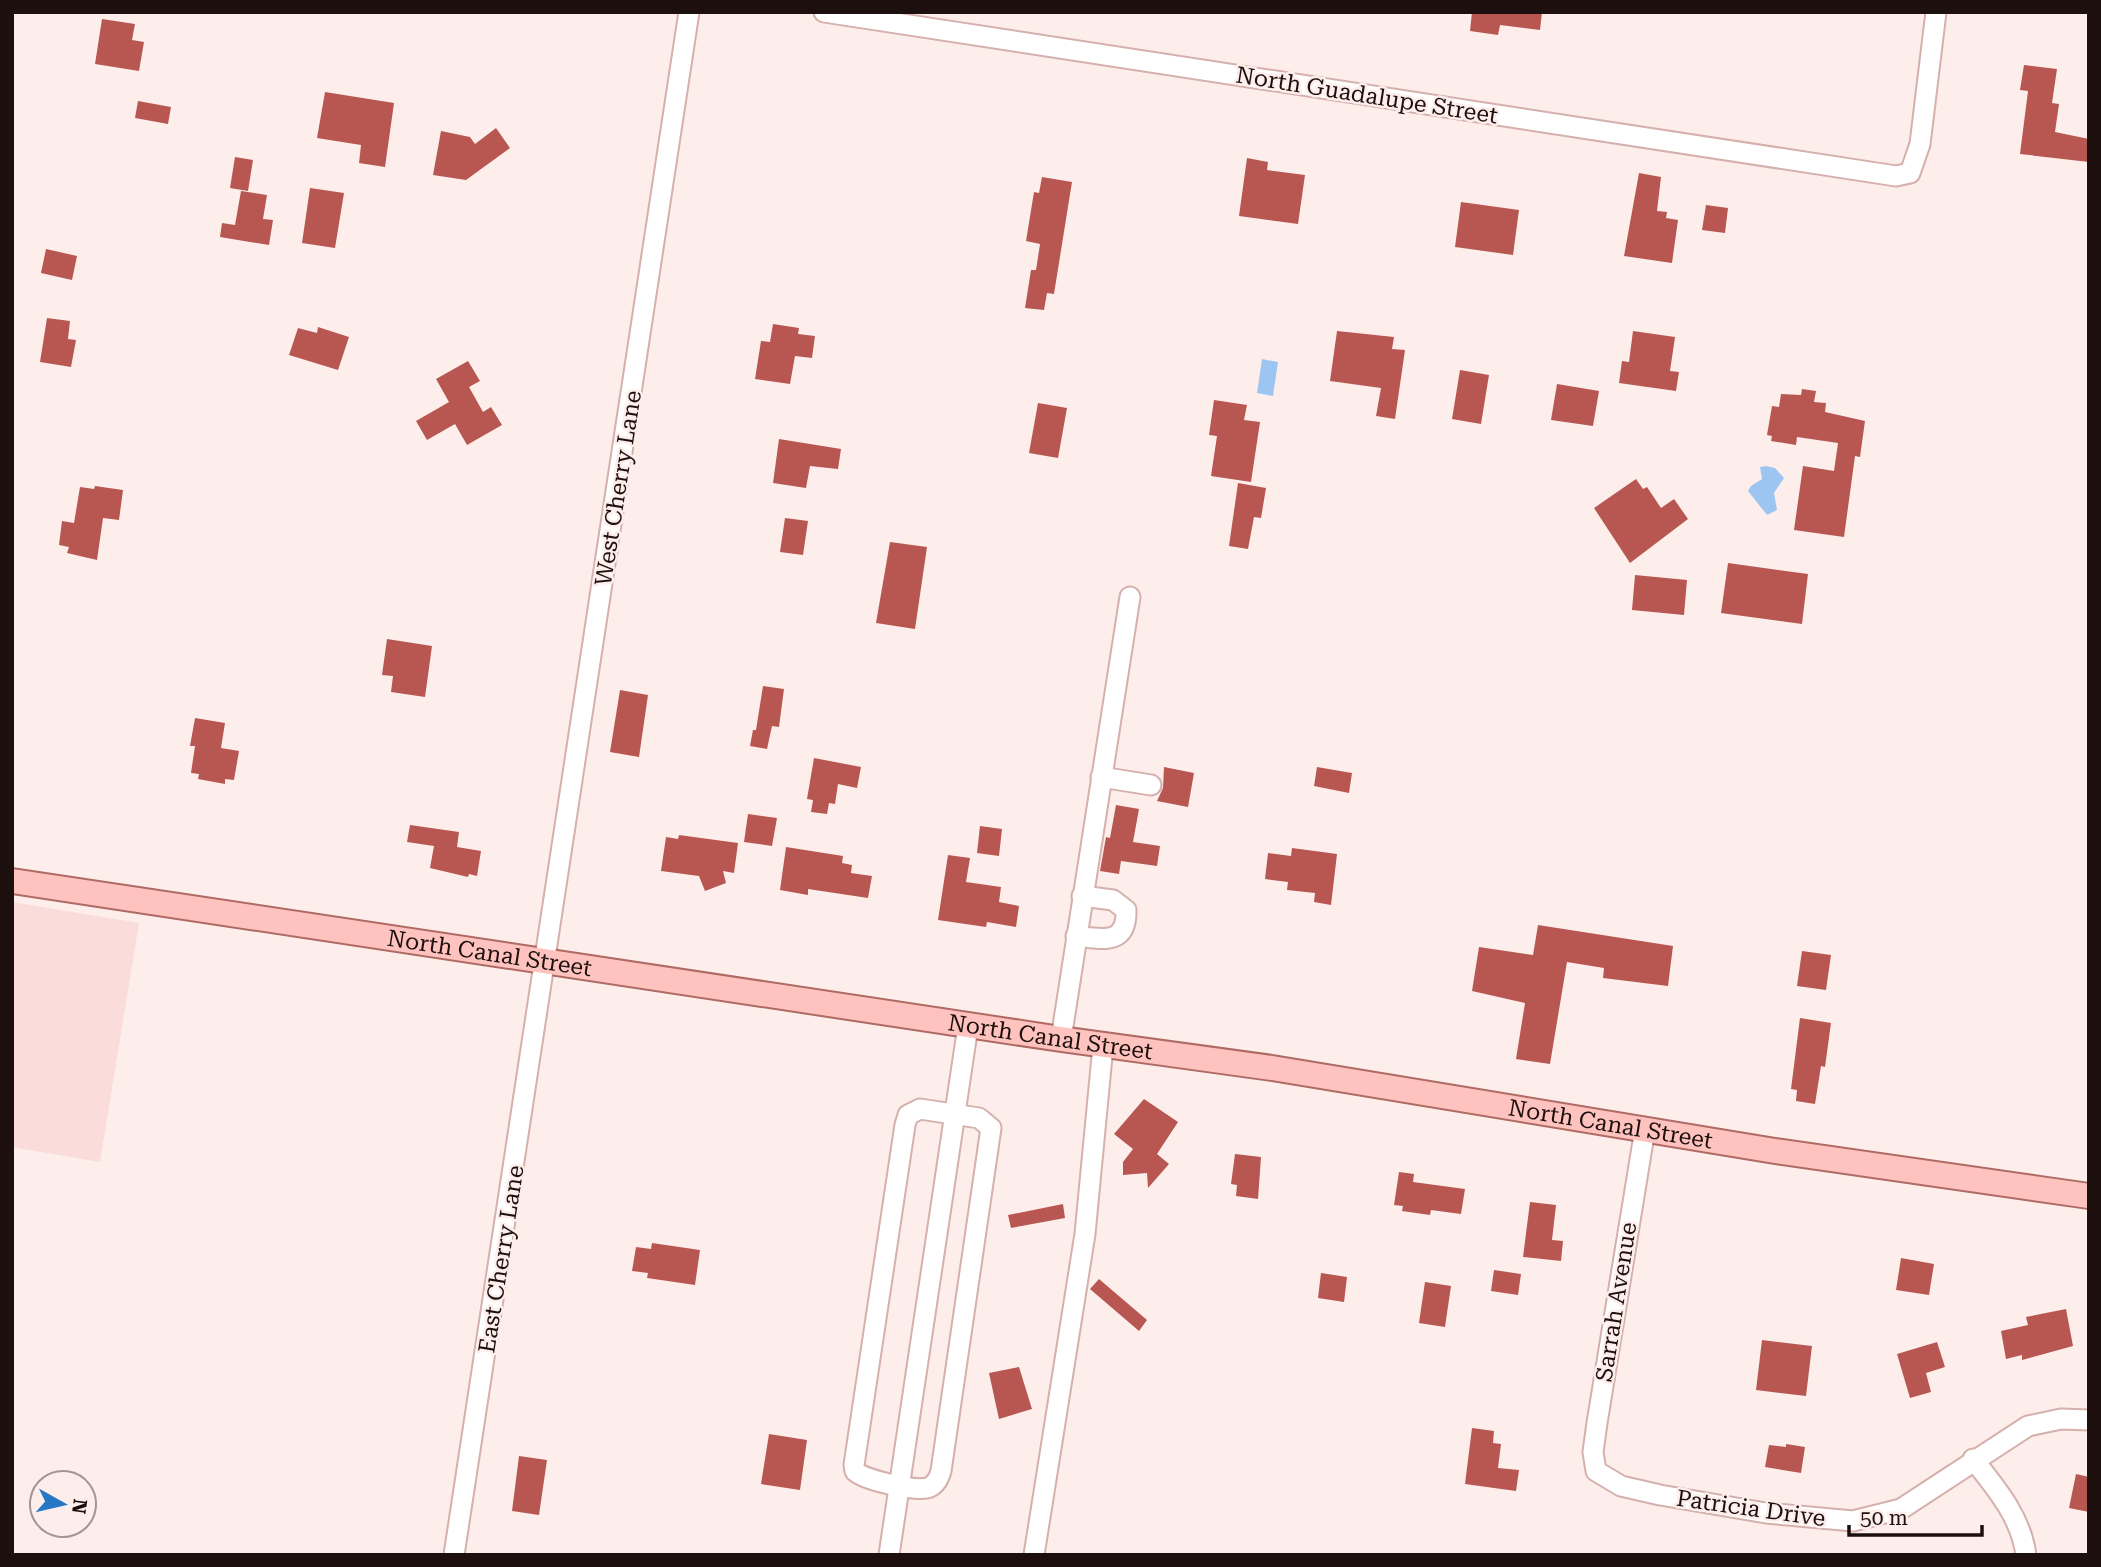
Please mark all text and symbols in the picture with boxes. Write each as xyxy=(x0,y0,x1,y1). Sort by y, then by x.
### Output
street label: North Guadalupe Street xyxy=(1234,61,1500,130)
street label: West Cherry Lane xyxy=(590,388,647,588)
street label: North Canal Street xyxy=(385,925,594,982)
street label: North Canal Street xyxy=(946,1009,1155,1066)
street label: North Canal Street xyxy=(1506,1094,1715,1155)
street label: East Cherry Lane xyxy=(473,1163,530,1355)
street label: Sarrah Avenue xyxy=(1591,1220,1642,1384)
north arrow xyxy=(28,1469,98,1539)
street label: Patricia Drive xyxy=(1675,1485,1827,1532)
scale bar xyxy=(1849,1494,1982,1538)
text: N xyxy=(67,1497,92,1516)
text: 50 m xyxy=(1860,1506,1908,1530)

